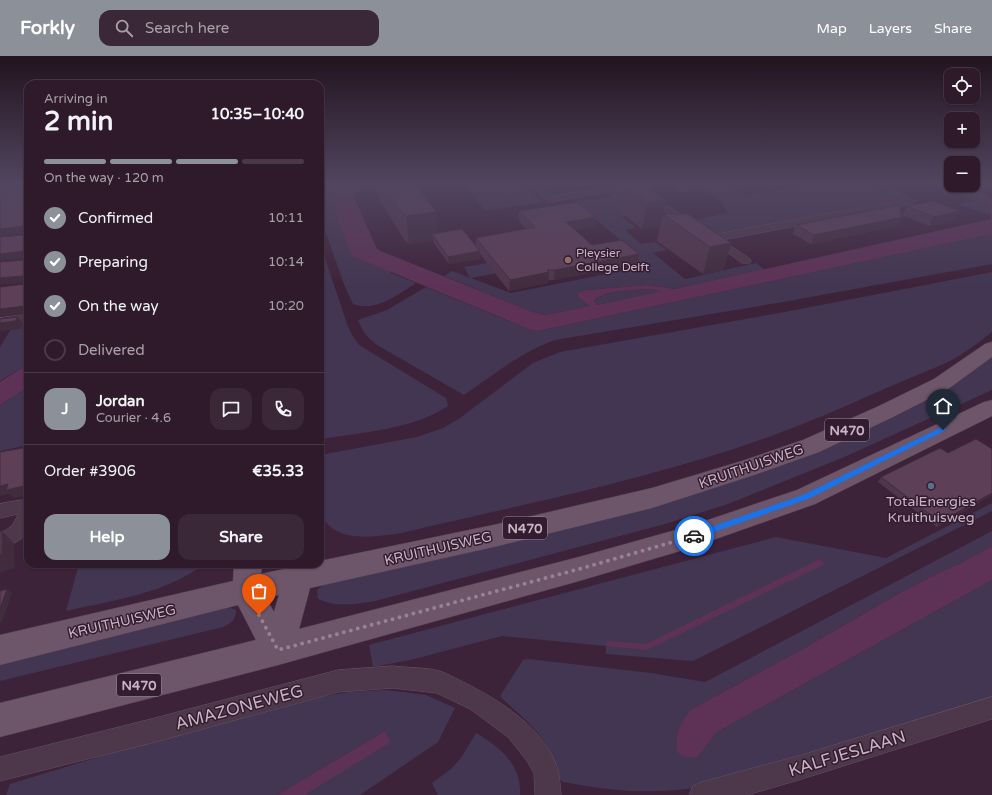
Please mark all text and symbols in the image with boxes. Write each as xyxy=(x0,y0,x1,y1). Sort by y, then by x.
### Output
search box xyxy=(99,10,379,46)
text: Forkly xyxy=(20,17,75,39)
icon: search xyxy=(113,17,135,39)
text: Search here xyxy=(145,19,229,37)
text: Map xyxy=(817,20,847,37)
text: Layers xyxy=(869,20,912,37)
text: Share xyxy=(934,20,972,37)
map controls xyxy=(944,68,980,192)
button: locate xyxy=(944,68,980,104)
text: Arriving in xyxy=(44,91,108,107)
text: 10:35–10:40 xyxy=(211,105,304,123)
text: 2 min xyxy=(44,106,113,137)
button: + xyxy=(944,112,980,148)
button: − xyxy=(944,156,980,192)
text: On the way · 120 m xyxy=(44,170,164,186)
icon: check xyxy=(44,207,66,229)
text: Confirmed xyxy=(78,209,153,227)
text: 10:11 xyxy=(268,210,304,226)
place label: Pleysier College Delft xyxy=(576,246,650,274)
icon: check xyxy=(44,251,66,273)
text: Preparing xyxy=(78,253,148,271)
text: 10:14 xyxy=(268,254,304,270)
marker: Pleysier College Delft xyxy=(563,255,573,265)
icon: check xyxy=(44,295,66,317)
text: On the way xyxy=(78,297,158,315)
text: 10:20 xyxy=(268,298,304,314)
text: Delivered xyxy=(78,341,145,359)
button: chat xyxy=(210,388,252,430)
button: phone xyxy=(262,388,304,430)
pin xyxy=(926,389,960,430)
text: Jordan xyxy=(96,392,145,410)
icon: home xyxy=(932,395,954,417)
text: J xyxy=(62,400,69,418)
text: Courier · 4.6 xyxy=(96,410,171,426)
road number: N470 xyxy=(825,419,869,441)
street label: KRUITHUISWEG xyxy=(696,441,806,492)
text: Order #3906 xyxy=(44,462,136,480)
text: €35.33 xyxy=(252,462,304,480)
marker: TotalEnergies Kruithuisweg xyxy=(926,481,936,491)
place label: TotalEnergies Kruithuisweg xyxy=(886,493,976,526)
button: Help xyxy=(44,514,170,560)
button: Share xyxy=(178,514,304,560)
courier xyxy=(674,516,714,556)
road number: N470 xyxy=(503,517,547,539)
icon: car xyxy=(683,525,705,547)
street label: KRUITHUISWEG xyxy=(383,528,494,569)
pin xyxy=(242,574,276,615)
icon: bag xyxy=(248,580,270,602)
street label: KRUITHUISWEG xyxy=(67,601,178,642)
road number: N470 xyxy=(117,674,161,696)
street label: AMAZONEWEG xyxy=(173,680,305,735)
street label: KALFJESLAAN xyxy=(786,726,908,781)

